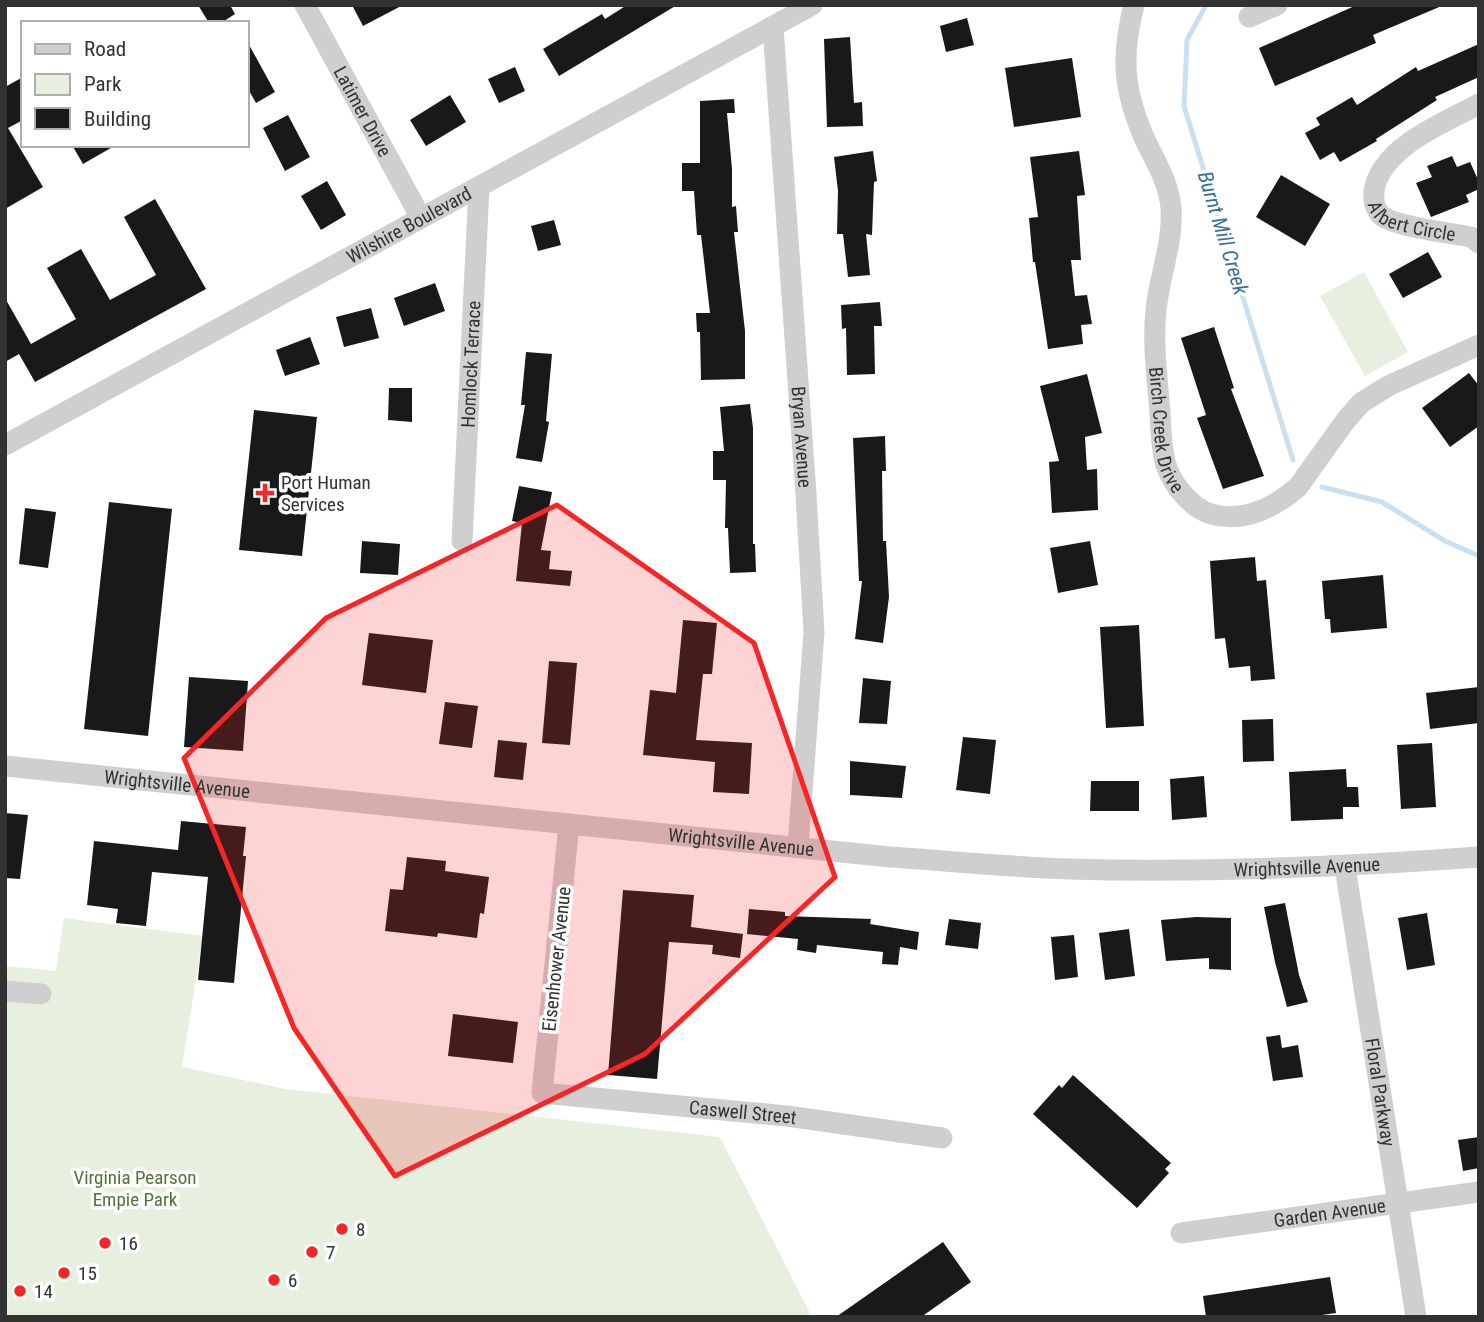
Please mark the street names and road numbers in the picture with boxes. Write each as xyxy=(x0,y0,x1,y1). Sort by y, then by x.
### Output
street label: Latimer Drive xyxy=(329,62,396,161)
street label: Wilshire Boulevard xyxy=(343,182,476,269)
street label: Albert Circle xyxy=(1363,198,1457,246)
street label: Homlock Terrace xyxy=(456,300,486,428)
street label: Birch Creek Drive xyxy=(1144,366,1189,497)
street label: Bryan Avenue xyxy=(786,386,817,489)
street label: Wrightsville Avenue xyxy=(103,765,251,803)
street label: Wrightsville Avenue xyxy=(667,823,815,861)
street label: Wrightsville Avenue xyxy=(1233,852,1381,881)
street label: Eisenhower Avenue xyxy=(537,885,576,1033)
street label: Floral Parkway xyxy=(1360,1036,1400,1148)
street label: Caswell Street xyxy=(688,1096,798,1129)
street label: Garden Avenue xyxy=(1272,1194,1387,1232)

